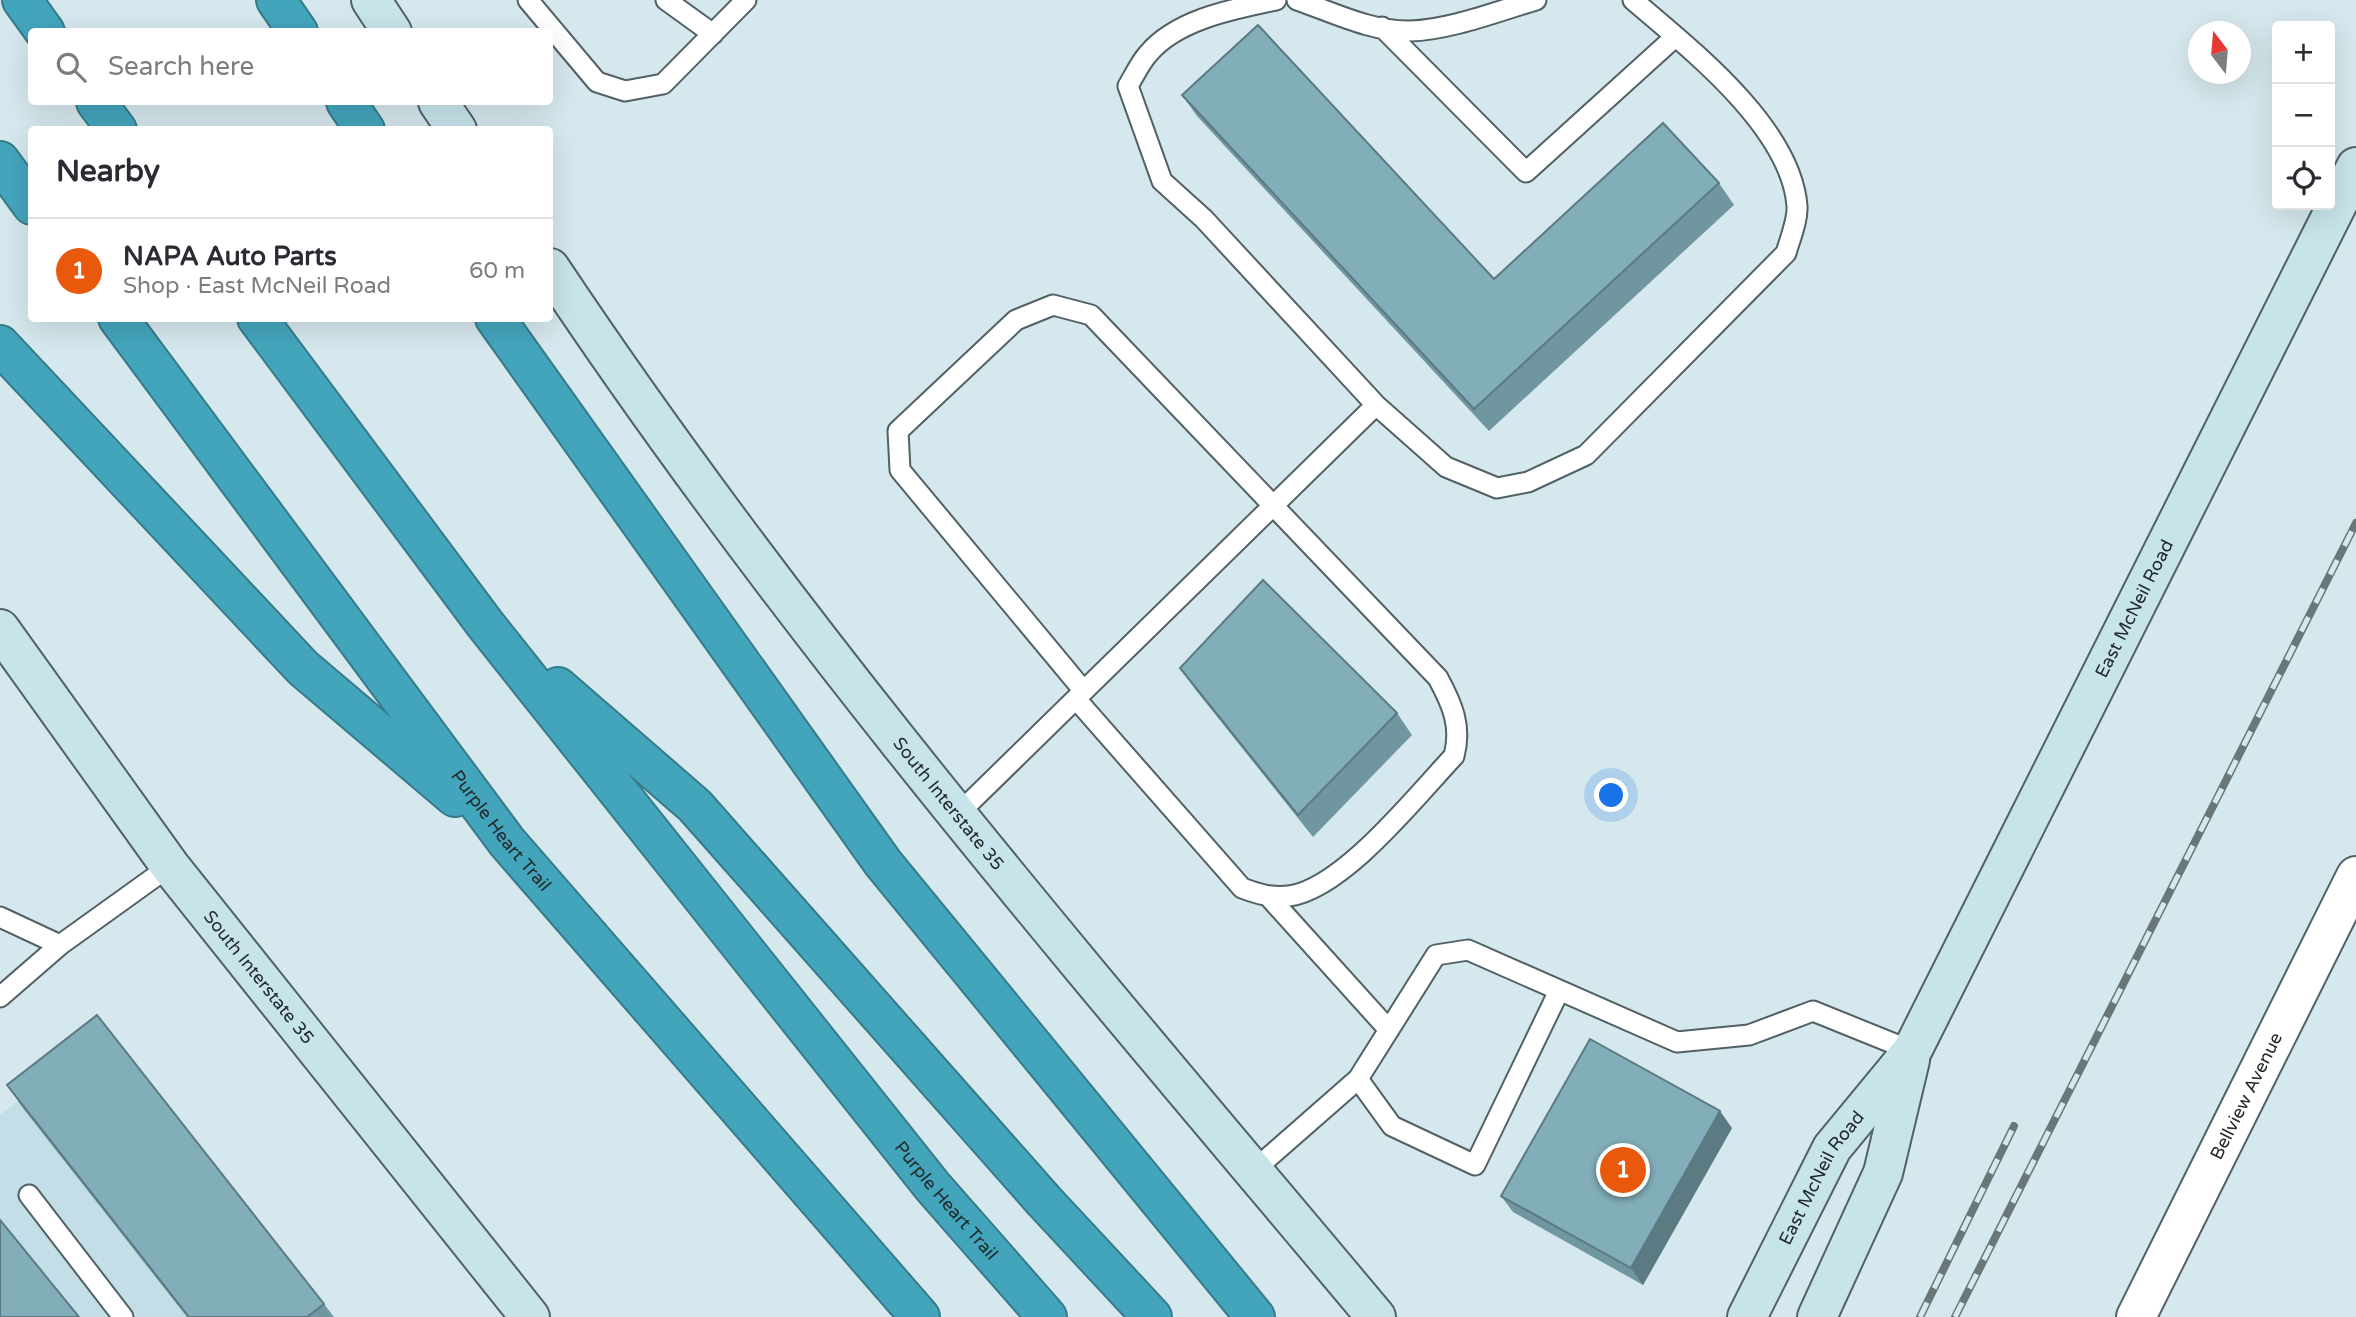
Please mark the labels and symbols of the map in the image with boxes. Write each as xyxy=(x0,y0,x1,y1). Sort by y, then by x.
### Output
north arrow xyxy=(2188,21,2251,84)
street label: East McNeil Road xyxy=(2090,536,2178,681)
street label: South Interstate 35 xyxy=(888,733,1009,875)
street label: Purple Heart Trail xyxy=(446,766,556,896)
your location xyxy=(1594,778,1628,812)
street label: South Interstate 35 xyxy=(199,906,319,1048)
street label: Bellview Avenue xyxy=(2205,1029,2287,1163)
street label: East McNeil Road xyxy=(1774,1107,1869,1249)
street label: Purple Heart Trail xyxy=(890,1137,1003,1264)
pin: 1 xyxy=(1600,1144,1646,1196)

